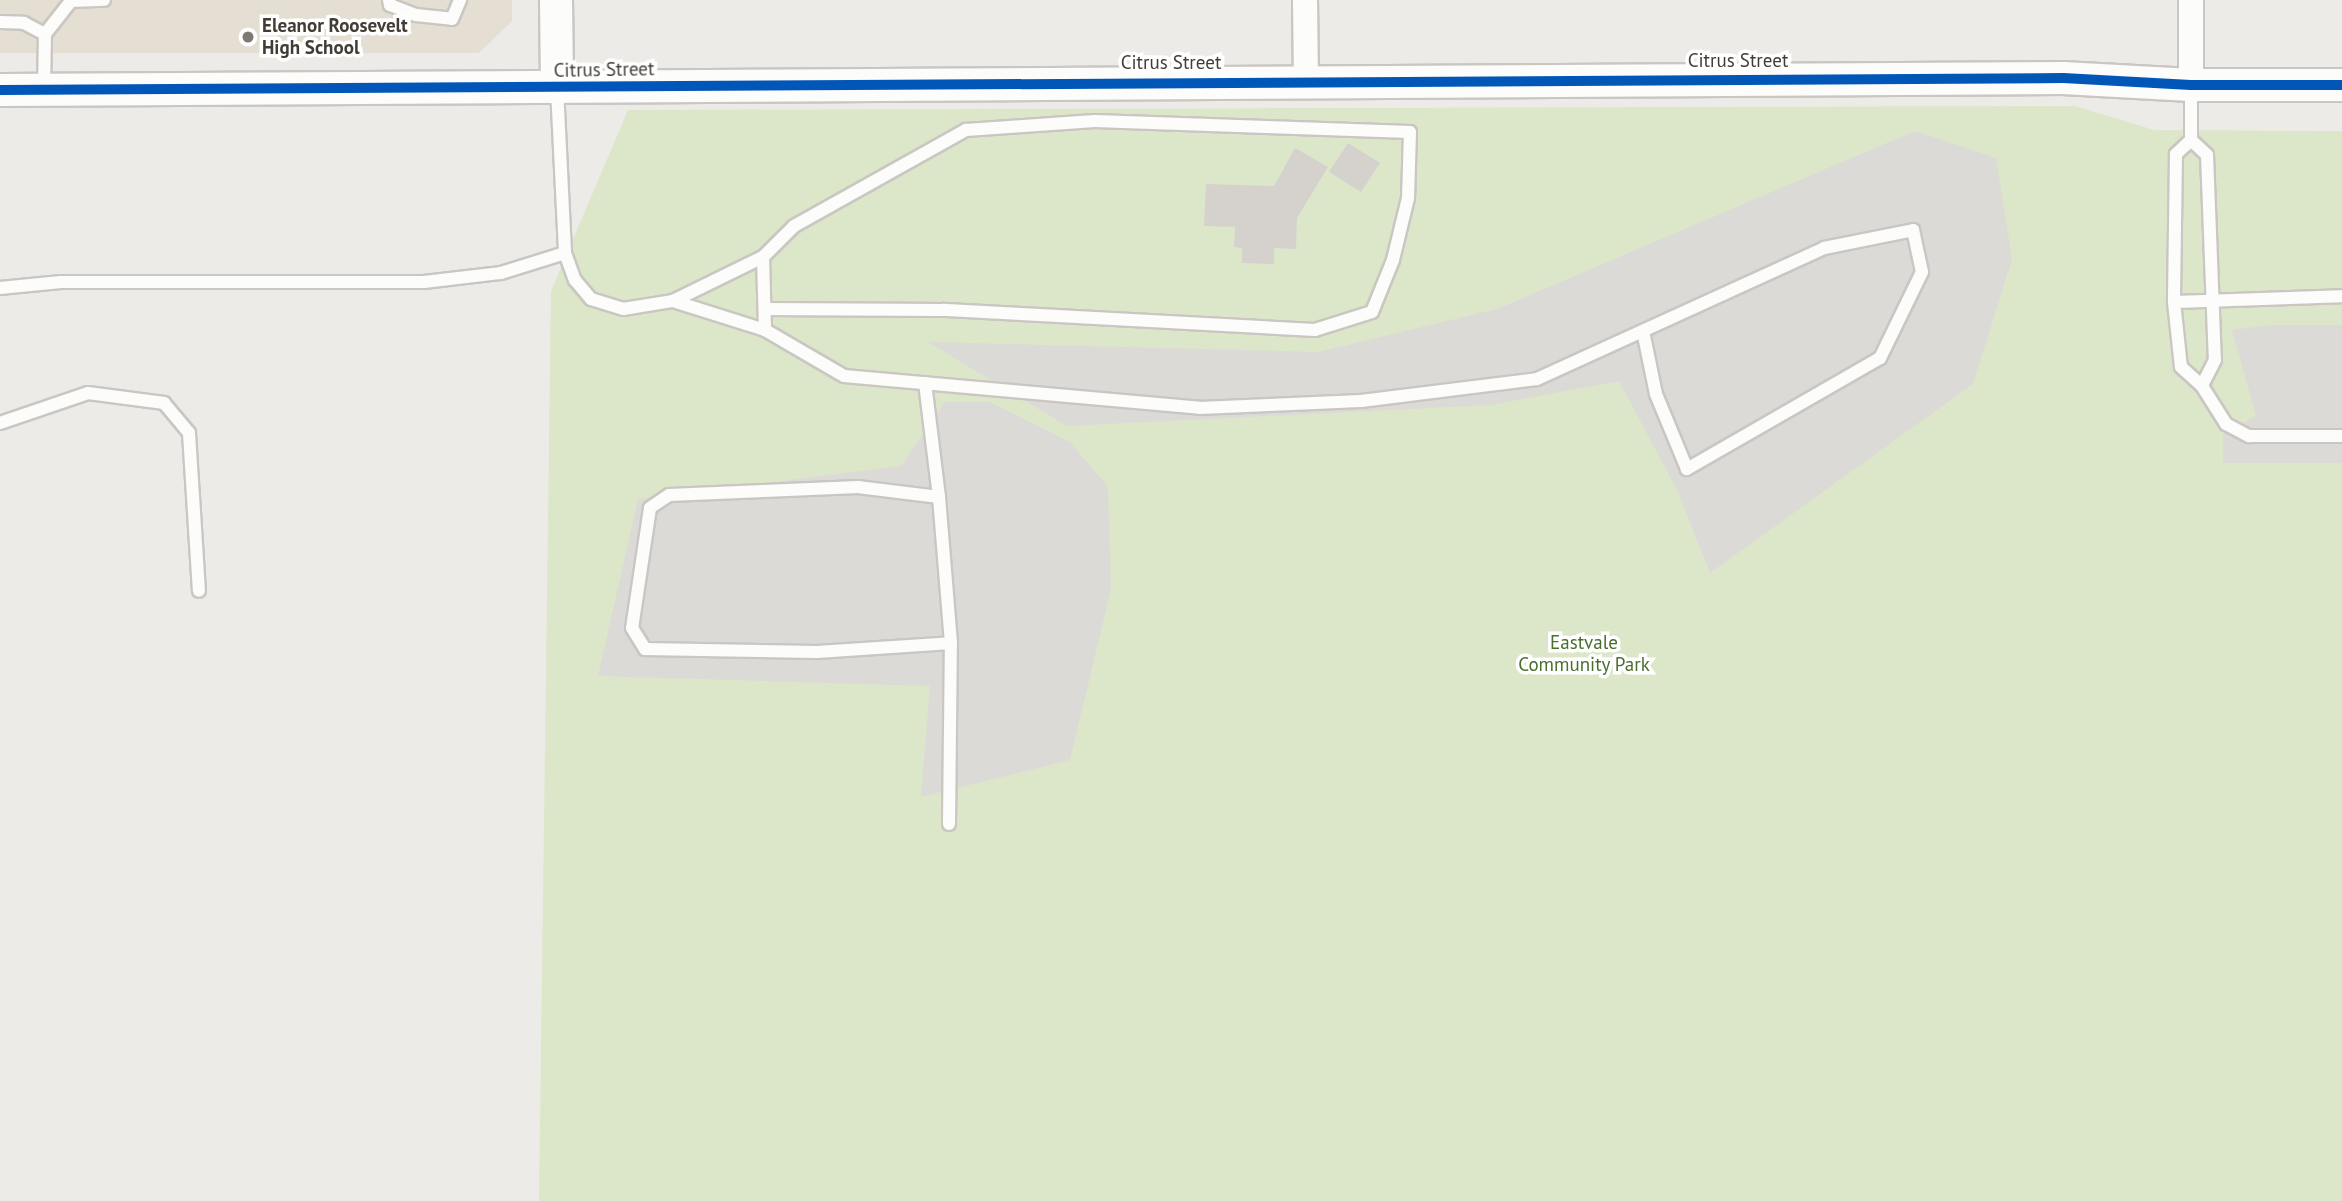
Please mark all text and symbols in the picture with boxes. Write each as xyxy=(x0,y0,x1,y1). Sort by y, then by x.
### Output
place label: Eleanor Roosevelt High School xyxy=(262,15,408,59)
marker: Eleanor Roosevelt High School xyxy=(240,29,256,45)
street label: Citrus Street xyxy=(1688,50,1788,72)
street label: Citrus Street xyxy=(1121,52,1221,74)
street label: Citrus Street xyxy=(553,58,655,82)
park label: Eastvale Community Park xyxy=(1518,632,1650,676)

